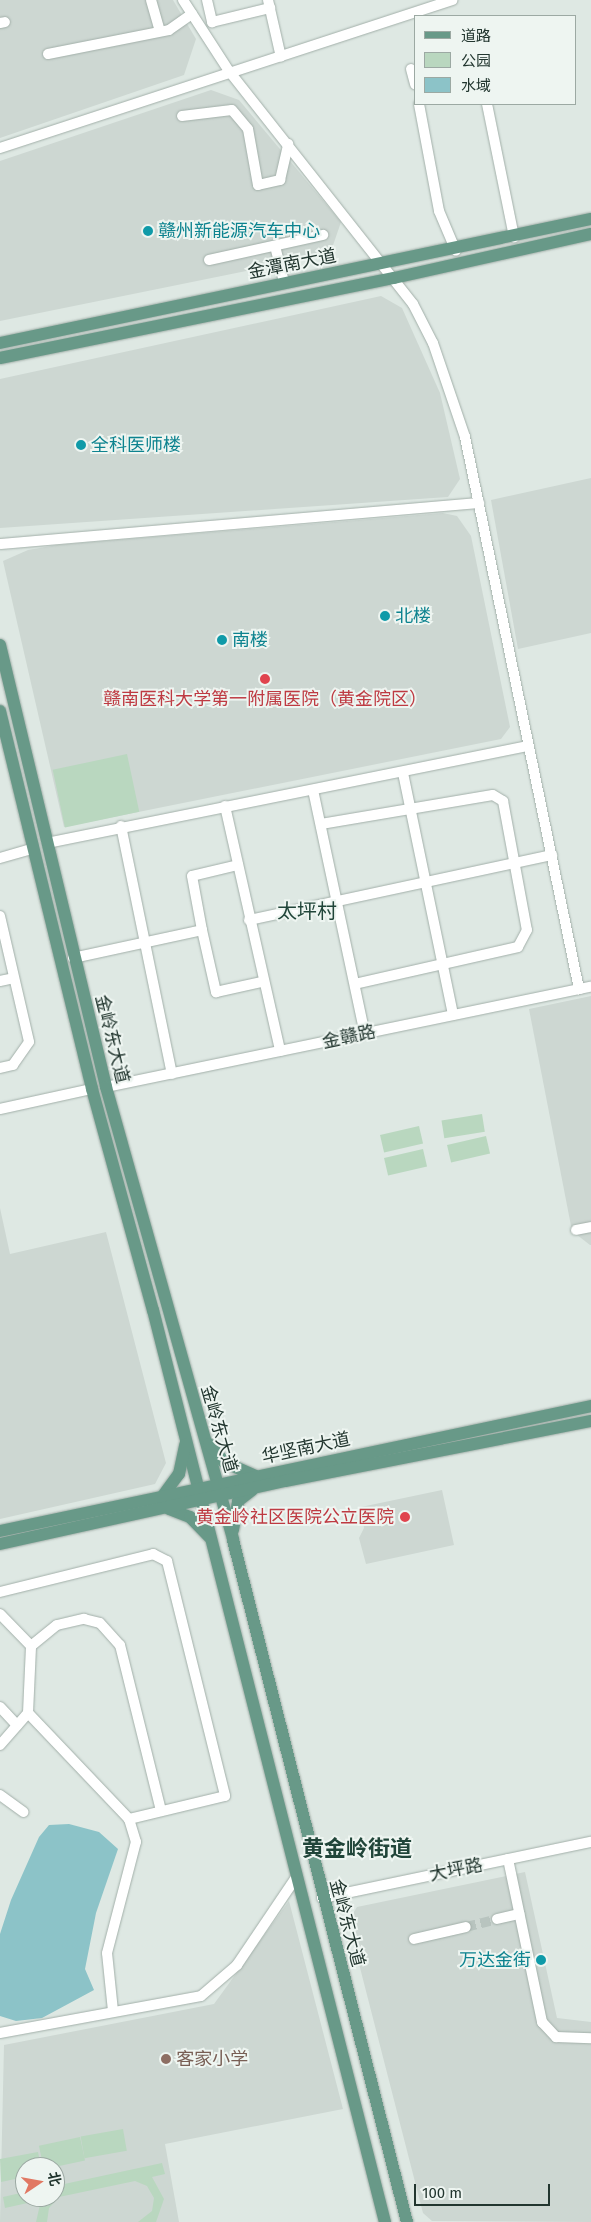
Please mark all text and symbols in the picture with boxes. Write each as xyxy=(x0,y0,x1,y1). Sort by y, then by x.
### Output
legend xyxy=(414,15,576,105)
text: 道路 xyxy=(461,27,491,45)
text: 公园 xyxy=(461,52,491,70)
text: 水域 xyxy=(461,77,491,95)
place label: 赣州新能源汽车中心 xyxy=(158,220,320,242)
marker: 赣州新能源汽车中心 xyxy=(142,225,154,237)
street label: 金潭南大道 xyxy=(246,245,338,283)
place label: 全科医师楼 xyxy=(91,434,181,456)
marker: 全科医师楼 xyxy=(75,439,87,451)
place label: 北楼 xyxy=(395,605,431,627)
marker: 北楼 xyxy=(379,610,391,622)
place label: 南楼 xyxy=(232,629,268,651)
marker: 南楼 xyxy=(216,634,228,646)
marker: 赣南医科大学第一附属医院（黄金院区） xyxy=(258,672,272,686)
place label: 赣南医科大学第一附属医院（黄金院区） xyxy=(103,688,427,710)
district label: 太坪村 xyxy=(277,899,337,923)
street label: 金岭东大道 xyxy=(91,993,133,1085)
street label: 金赣路 xyxy=(320,1021,378,1053)
street label: 金岭东大道 xyxy=(196,1383,242,1475)
street label: 华坚南大道 xyxy=(260,1428,352,1468)
place label: 黄金岭社区医院公立医院 xyxy=(196,1506,394,1528)
marker: 黄金岭社区医院公立医院 xyxy=(398,1510,412,1524)
district label: 黄金岭街道 xyxy=(302,1836,412,1862)
street label: 大坪路 xyxy=(427,1854,485,1886)
street label: 金岭东大道 xyxy=(325,1877,369,1969)
place label: 万达金街 xyxy=(459,1949,531,1971)
marker: 万达金街 xyxy=(535,1954,547,1966)
place label: 客家小学 xyxy=(176,2048,248,2070)
marker: 客家小学 xyxy=(160,2053,172,2065)
north arrow xyxy=(15,2157,65,2207)
text: 北 xyxy=(44,2170,64,2188)
scale bar xyxy=(416,2174,552,2206)
text: 100 m xyxy=(422,2184,462,2202)

